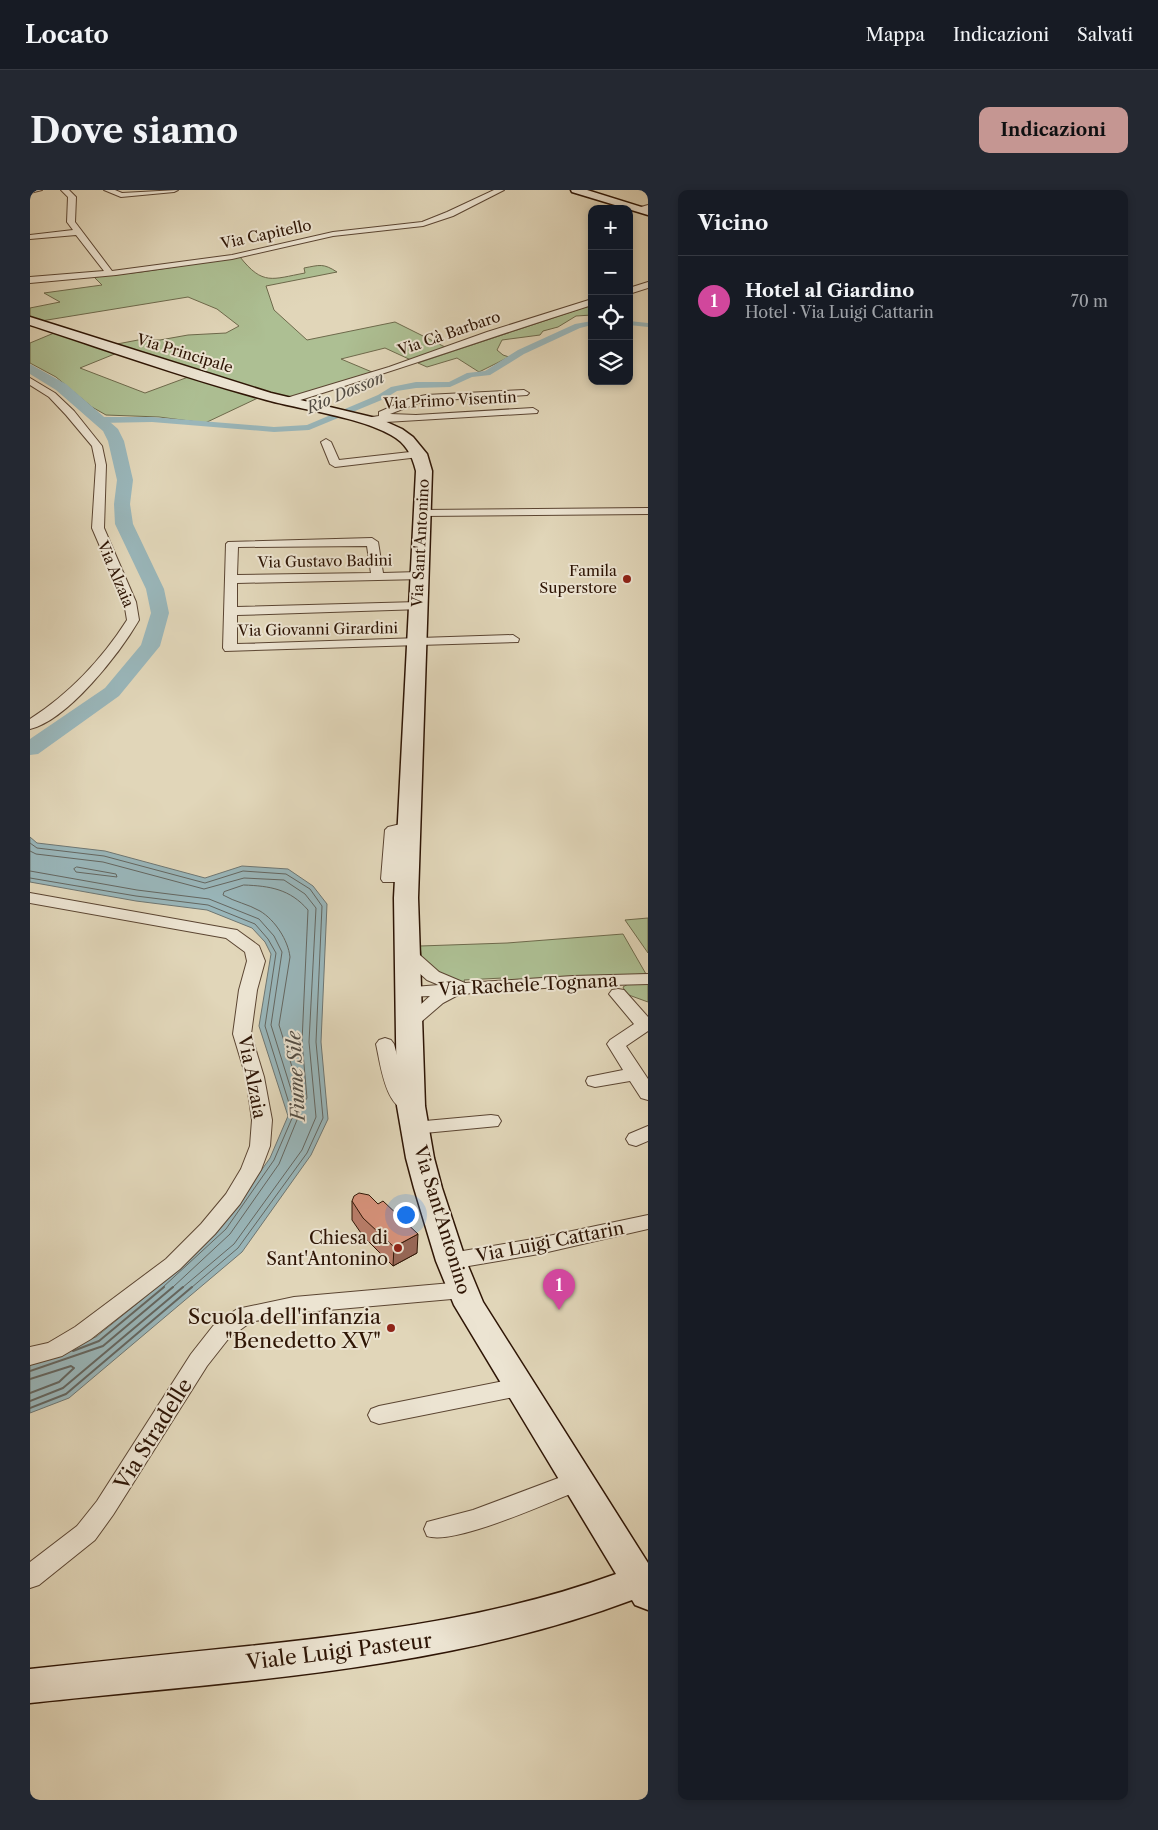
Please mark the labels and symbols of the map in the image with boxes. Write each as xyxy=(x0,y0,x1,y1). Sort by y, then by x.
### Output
street label: Via Capitello xyxy=(218,215,313,253)
street label: Via Cà Barbaro xyxy=(394,307,503,360)
street label: Via Principale xyxy=(134,329,235,377)
water label: Rio Dosson xyxy=(301,367,387,418)
street label: Via Primo Visentin xyxy=(382,387,518,413)
street label: Via Sant'Antonino xyxy=(407,478,433,609)
street label: Via Alzaia xyxy=(93,537,138,610)
street label: Via Gustavo Badini xyxy=(257,550,393,572)
place label: Famila Superstore xyxy=(539,561,617,597)
marker: Famila Superstore xyxy=(621,573,633,585)
street label: Via Giovanni Girardini xyxy=(237,618,399,640)
street label: Via Rachele Tognana xyxy=(437,969,619,1001)
water label: Fiume Sile xyxy=(282,1030,310,1124)
street label: Via Alzaia xyxy=(233,1033,271,1121)
street label: Via Sant'Antonino xyxy=(409,1142,475,1297)
your location xyxy=(393,1202,419,1228)
street label: Via Luigi Cattarin xyxy=(473,1217,626,1267)
place label: Chiesa di Sant'Antonino xyxy=(266,1227,389,1270)
marker: Chiesa di Sant'Antonino xyxy=(392,1242,404,1254)
pin: 1 xyxy=(543,1269,575,1310)
place label: Scuola dell'infanzia "Benedetto XV" xyxy=(188,1304,382,1353)
marker: Scuola dell'infanzia "Benedetto XV" xyxy=(385,1322,397,1334)
street label: Via Stradelle xyxy=(108,1374,197,1495)
street label: Viale Luigi Pasteur xyxy=(244,1627,433,1675)

